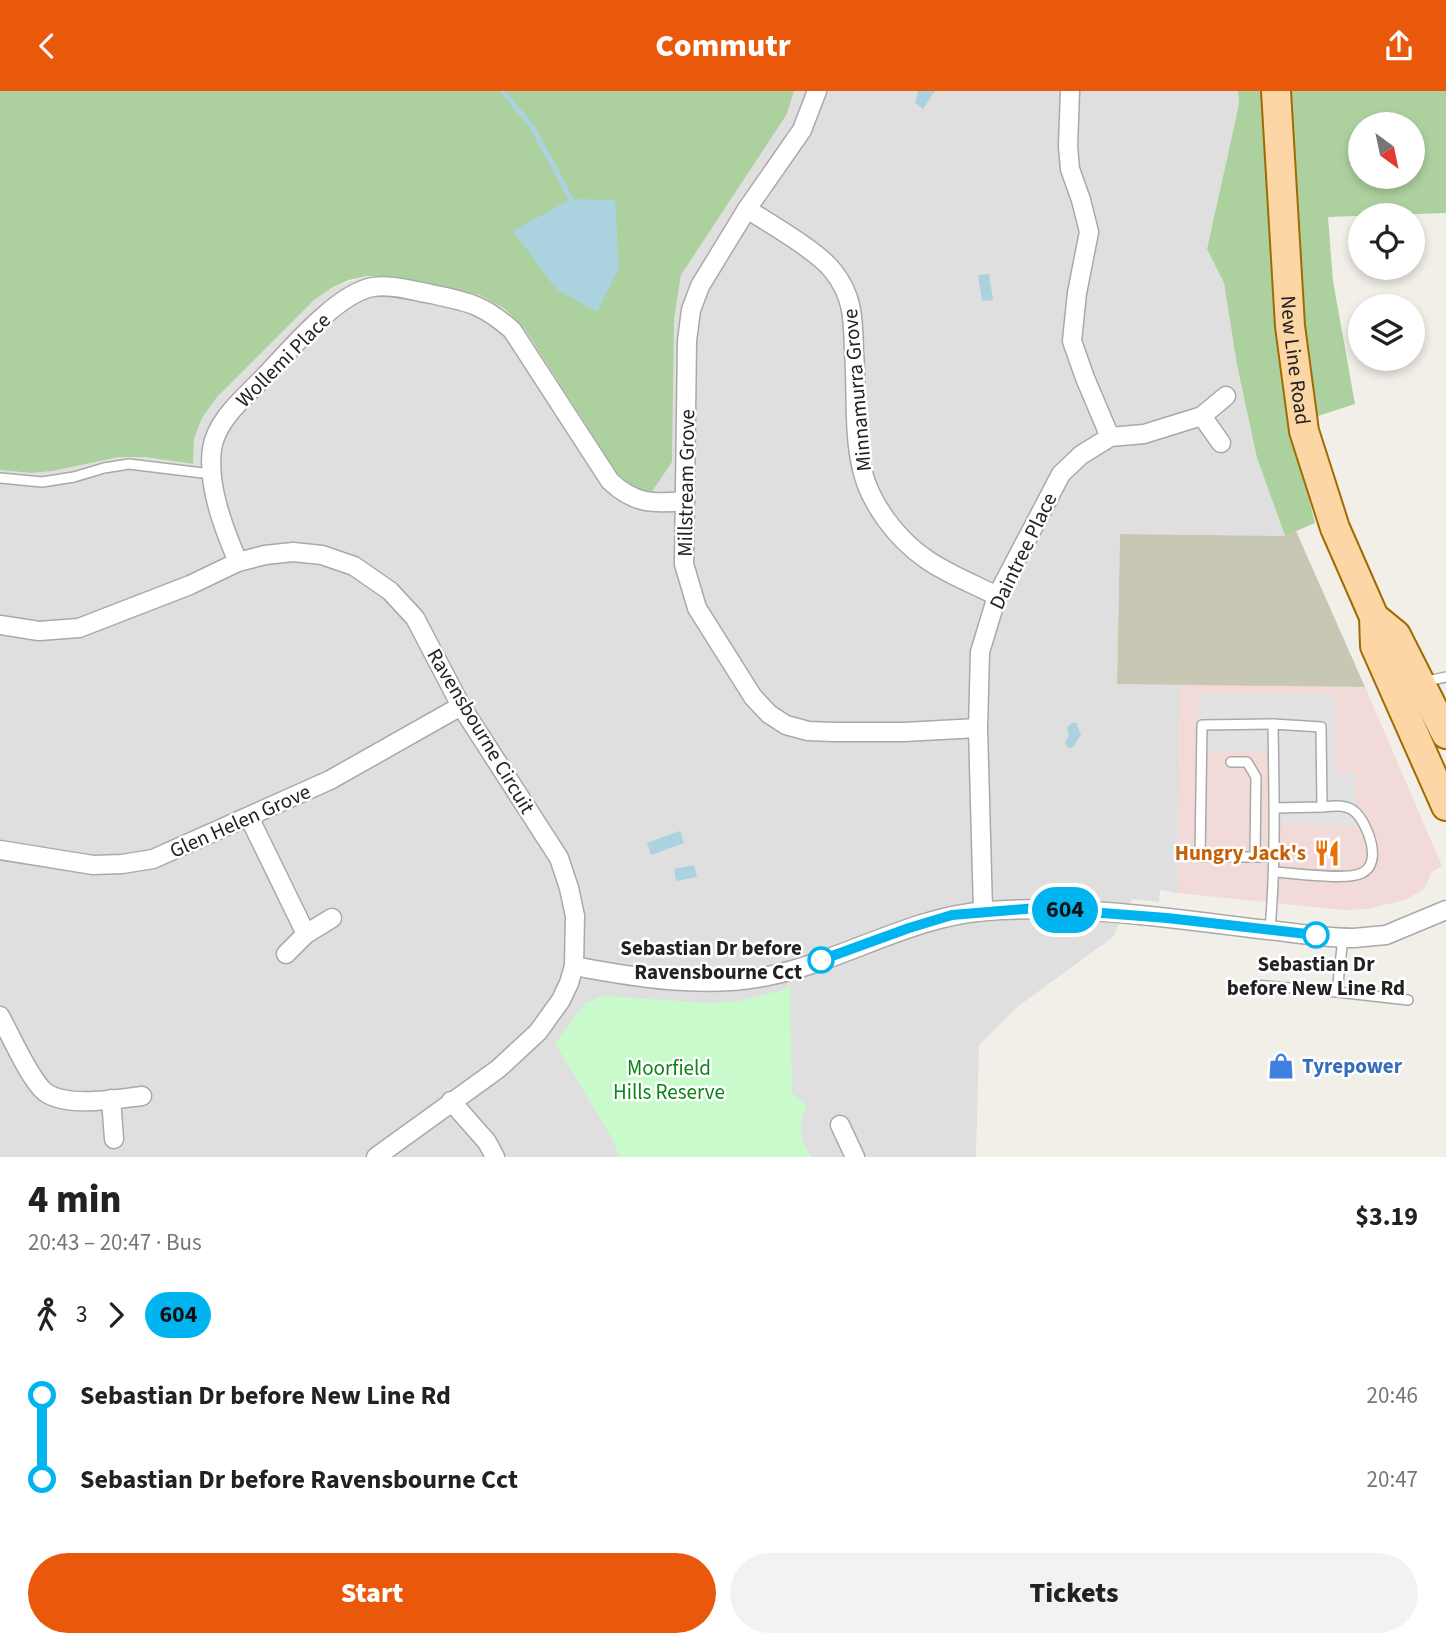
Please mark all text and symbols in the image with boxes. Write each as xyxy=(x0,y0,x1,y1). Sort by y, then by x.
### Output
text: Commutr xyxy=(655,23,791,69)
icon: back xyxy=(28,27,66,65)
icon: share xyxy=(1380,27,1418,65)
north arrow xyxy=(1348,112,1424,189)
map controls xyxy=(1348,112,1425,371)
button: locate xyxy=(1348,203,1425,280)
button: layers xyxy=(1348,294,1425,371)
street label: New Line Road xyxy=(1273,295,1318,427)
street label: Wollemi Place xyxy=(229,306,337,414)
street label: Minnamurra Grove xyxy=(835,307,879,473)
street label: Millstream Grove xyxy=(670,409,702,557)
street label: Daintree Place xyxy=(982,487,1064,615)
street label: Ravensbourne Circuit xyxy=(420,643,542,819)
street label: Glen Helen Grove xyxy=(165,776,315,866)
place label: Hungry Jack's xyxy=(1175,838,1306,868)
restaurant icon: Hungry Jack's xyxy=(1312,838,1342,868)
line badge: 604 xyxy=(1025,887,1105,933)
text: 604 xyxy=(1046,892,1084,927)
marker: Sebastian Dr before New Line Rd xyxy=(1303,922,1329,948)
place label: Sebastian Dr before Ravensbourne Cct xyxy=(620,933,802,987)
marker: Sebastian Dr before Ravensbourne Cct xyxy=(808,947,834,973)
place label: Sebastian Dr before New Line Rd xyxy=(1227,949,1405,1003)
shop icon: Tyrepower xyxy=(1266,1051,1296,1081)
place label: Tyrepower xyxy=(1302,1051,1403,1081)
park label: Moorfield Hills Reserve xyxy=(613,1053,725,1107)
text: 4 min xyxy=(28,1173,121,1227)
text: $3.19 xyxy=(1355,1198,1418,1235)
text: 20:43 – 20:47 · Bus xyxy=(28,1226,202,1259)
icon: walk xyxy=(28,1296,66,1334)
icon: forward xyxy=(97,1296,135,1334)
text: 604 xyxy=(159,1297,197,1332)
text: 3 xyxy=(76,1298,87,1331)
text: Sebastian Dr before New Line Rd xyxy=(80,1377,451,1414)
text: 20:46 xyxy=(1367,1379,1418,1412)
text: Sebastian Dr before Ravensbourne Cct xyxy=(80,1461,518,1498)
text: 20:47 xyxy=(1367,1463,1418,1496)
button: Start xyxy=(28,1553,716,1633)
button: Tickets xyxy=(730,1553,1418,1633)

